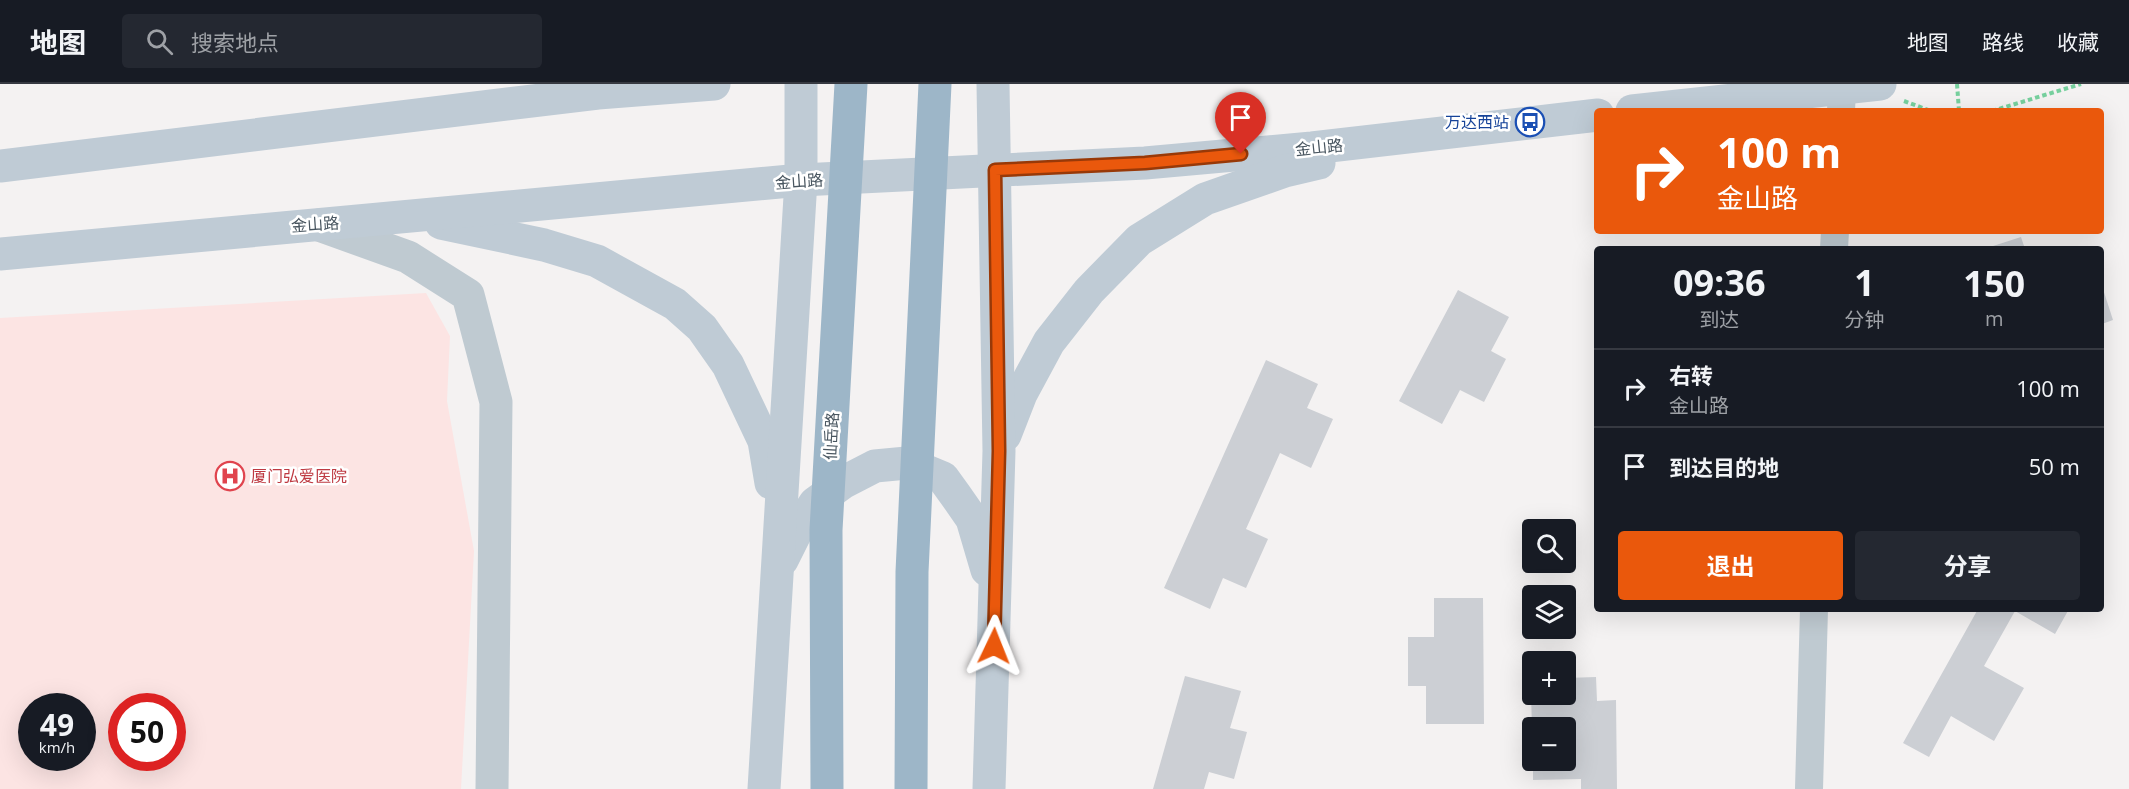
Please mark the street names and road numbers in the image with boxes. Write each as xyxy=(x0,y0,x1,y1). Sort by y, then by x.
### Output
street label: 金山路 xyxy=(1294,134,1344,160)
street label: 金山路 xyxy=(774,168,824,194)
street label: 金山路 xyxy=(290,211,340,237)
street label: 仙岳路 xyxy=(819,411,843,461)

